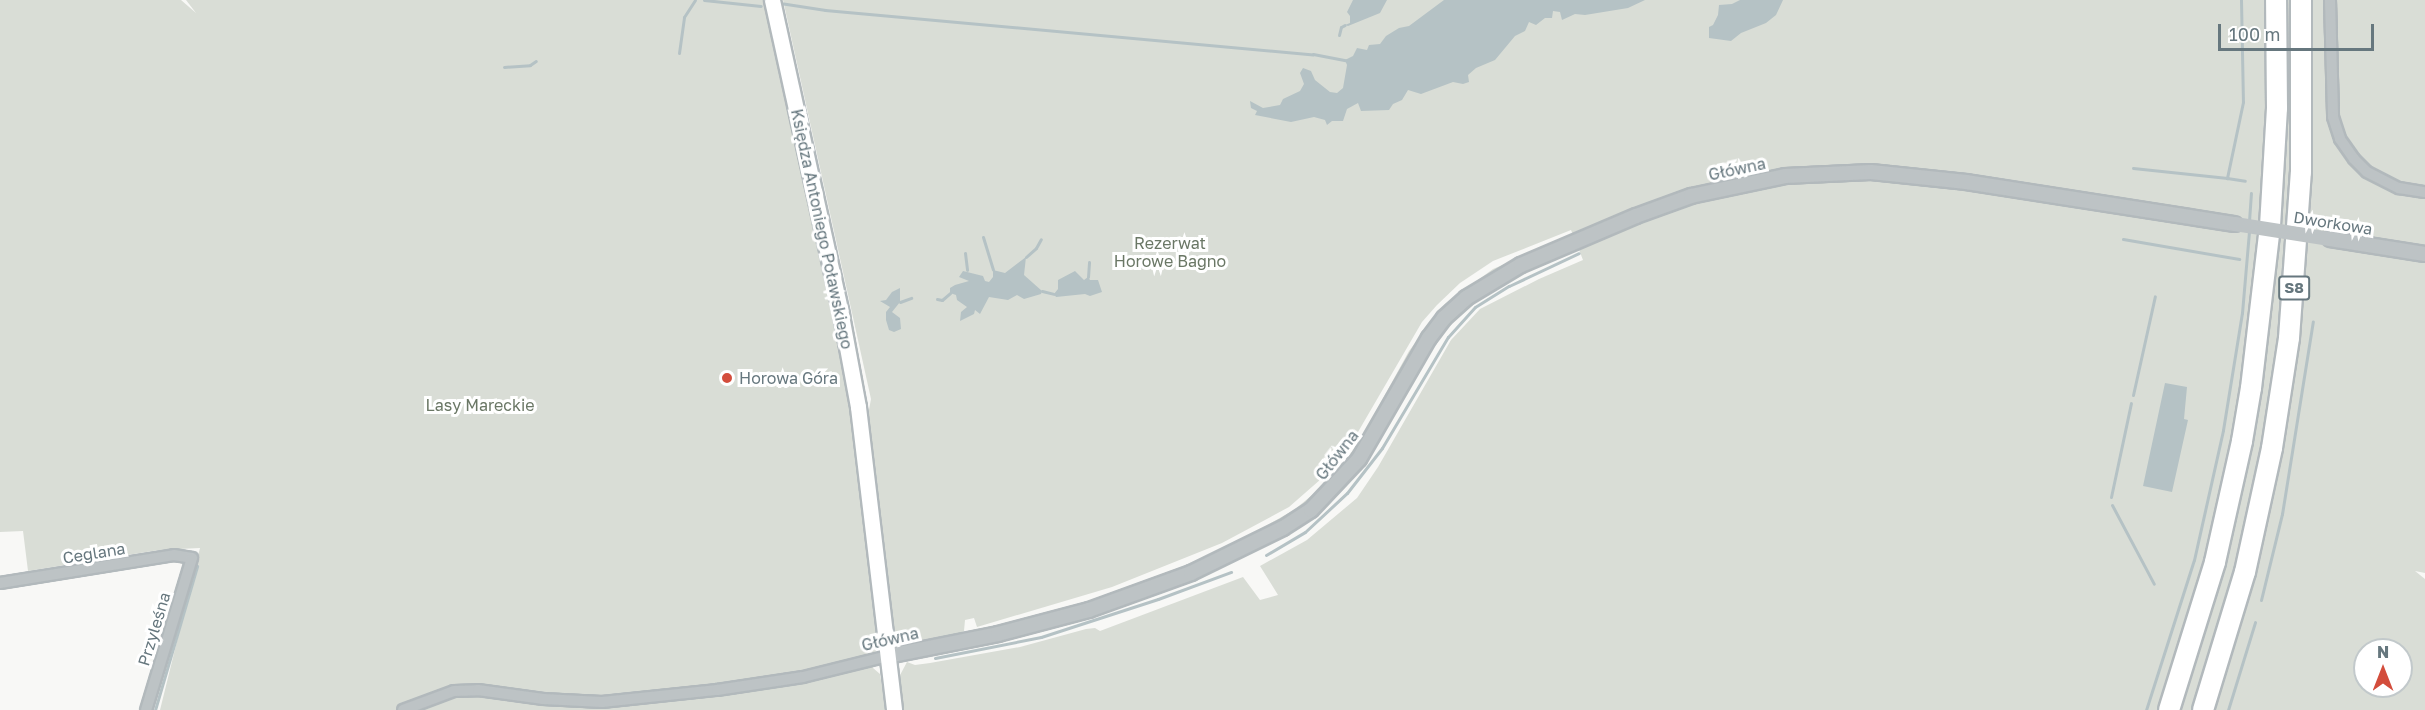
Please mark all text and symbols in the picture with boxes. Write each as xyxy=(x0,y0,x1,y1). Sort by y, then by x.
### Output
scale bar xyxy=(2221,12,2377,50)
text: 100 m xyxy=(2229,23,2280,45)
street label: Księdza Antoniego Poławskiego xyxy=(787,107,857,351)
street label: Główna xyxy=(1707,154,1767,184)
street label: Dworkowa xyxy=(2292,207,2374,239)
park label: Rezerwat Horowe Bagno xyxy=(1114,233,1226,271)
road number: S8 xyxy=(2278,276,2310,300)
place label: Horowa Góra xyxy=(739,368,838,388)
marker: Horowa Góra xyxy=(720,371,734,385)
park label: Lasy Mareckie xyxy=(425,395,535,415)
street label: Główna xyxy=(1312,426,1362,484)
street label: Ceglana xyxy=(61,539,127,567)
street label: Przyleśna xyxy=(134,590,174,668)
street label: Główna xyxy=(860,623,920,655)
north arrow xyxy=(2353,638,2413,698)
text: N xyxy=(2377,642,2389,662)

